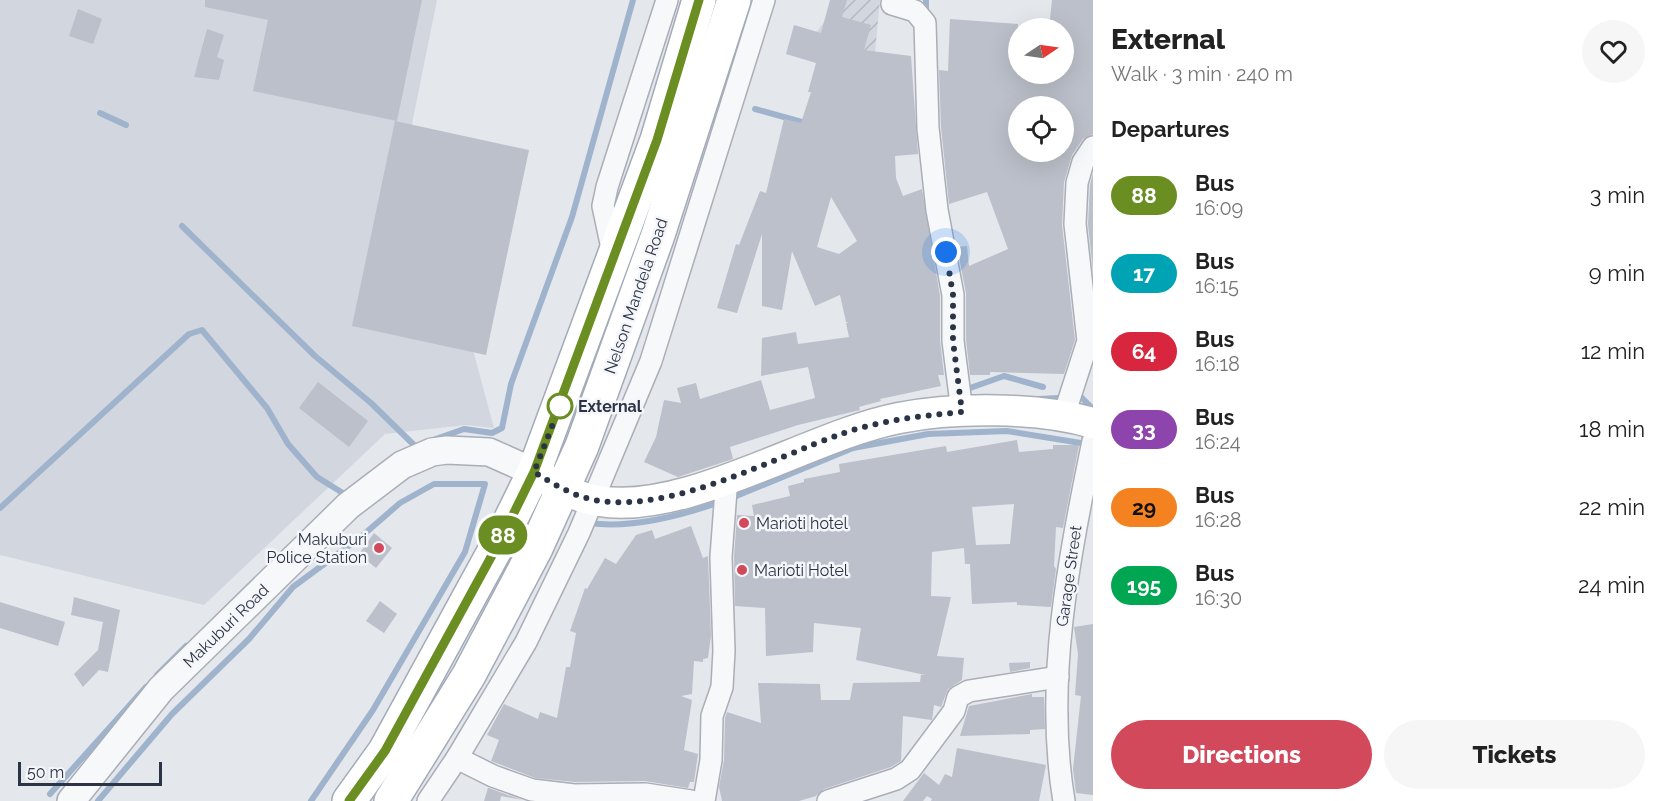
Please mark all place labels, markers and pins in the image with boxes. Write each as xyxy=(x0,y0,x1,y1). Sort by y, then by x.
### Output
marker: External xyxy=(547,393,573,419)
place label: External xyxy=(578,397,643,416)
place label: Marioti hotel xyxy=(756,514,848,533)
marker: Marioti hotel xyxy=(737,516,751,530)
place label: Makuburi Police Station xyxy=(266,530,367,567)
marker: Makuburi Police Station xyxy=(372,541,386,555)
place label: Marioti Hotel xyxy=(754,561,849,580)
marker: Marioti Hotel xyxy=(735,563,749,577)

